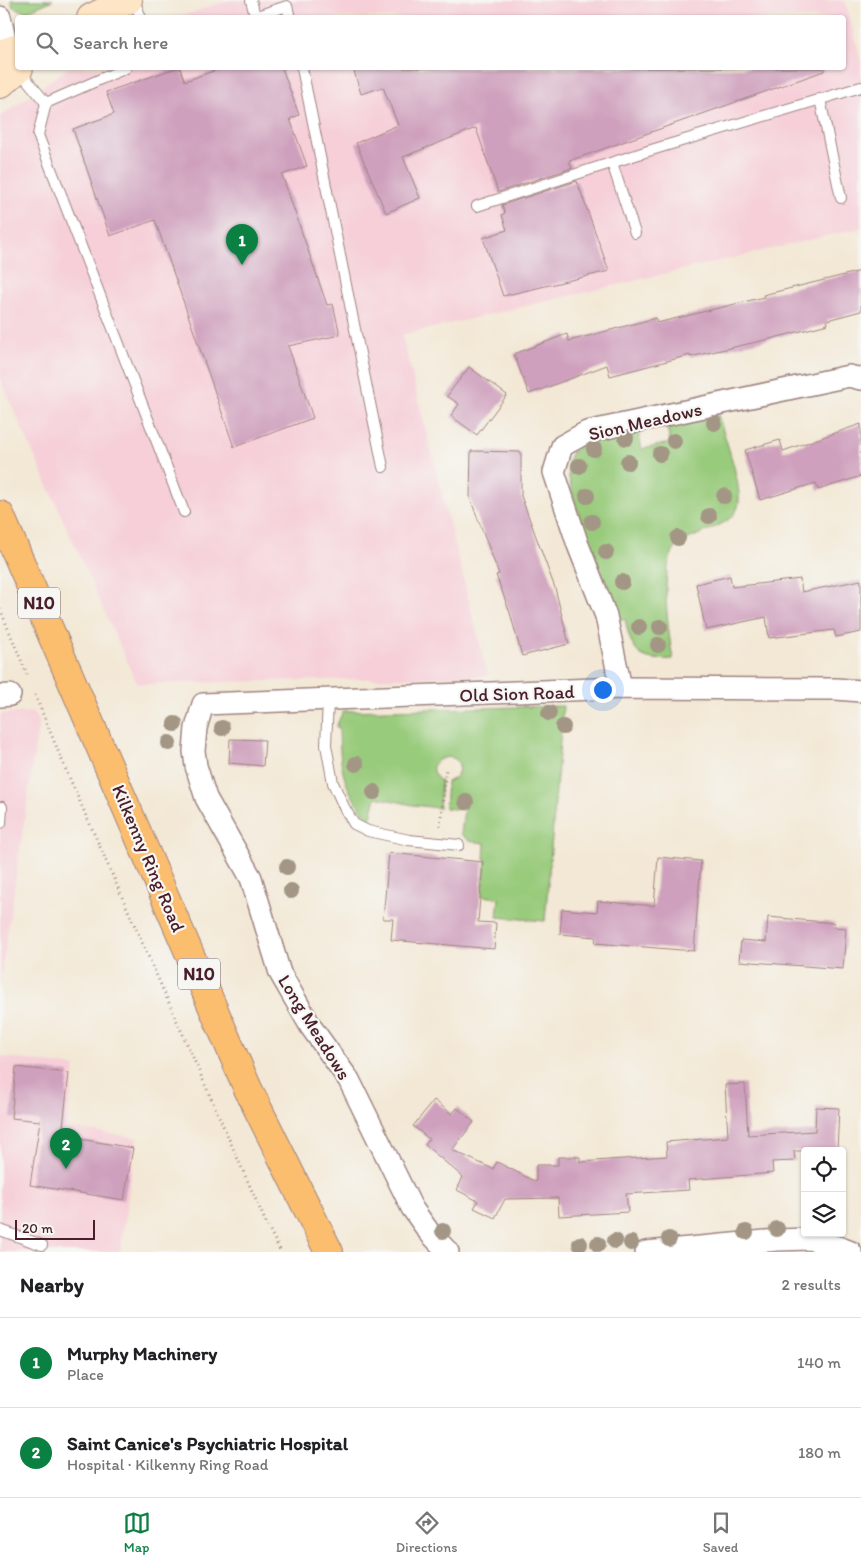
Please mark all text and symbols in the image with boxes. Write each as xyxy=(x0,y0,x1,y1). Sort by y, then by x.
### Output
search box xyxy=(15,15,846,70)
icon: search xyxy=(33,29,61,57)
text: Search here xyxy=(73,31,168,54)
pin: 1 xyxy=(226,224,258,265)
street label: Sion Meadows xyxy=(586,397,704,446)
road number: N10 xyxy=(18,588,60,618)
your location xyxy=(590,677,616,703)
street label: Old Sion Road xyxy=(459,680,576,707)
street label: Kilkenny Ring Road xyxy=(107,781,190,935)
road number: N10 xyxy=(178,959,220,990)
street label: Long Meadows xyxy=(273,970,356,1084)
pin: 2 xyxy=(50,1128,82,1169)
map controls xyxy=(801,1147,846,1237)
button: locate xyxy=(801,1147,846,1192)
button: layers xyxy=(801,1192,846,1237)
scale bar xyxy=(15,1217,95,1240)
text: 20 m xyxy=(22,1220,53,1237)
text: Nearby xyxy=(20,1272,84,1297)
text: 2 results xyxy=(781,1275,841,1294)
text: Murphy Machinery xyxy=(67,1342,217,1365)
text: 1 xyxy=(32,1353,40,1372)
text: 140 m xyxy=(797,1353,841,1372)
text: Place xyxy=(67,1365,104,1384)
text: Saint Canice's Psychiatric Hospital xyxy=(67,1432,348,1455)
text: 2 xyxy=(32,1443,40,1462)
text: 180 m xyxy=(798,1443,841,1462)
text: Hospital · Kilkenny Ring Road xyxy=(67,1455,268,1474)
tab: Map xyxy=(123,1509,151,1556)
tab: Directions xyxy=(396,1509,457,1556)
tab: Saved xyxy=(703,1509,738,1556)

